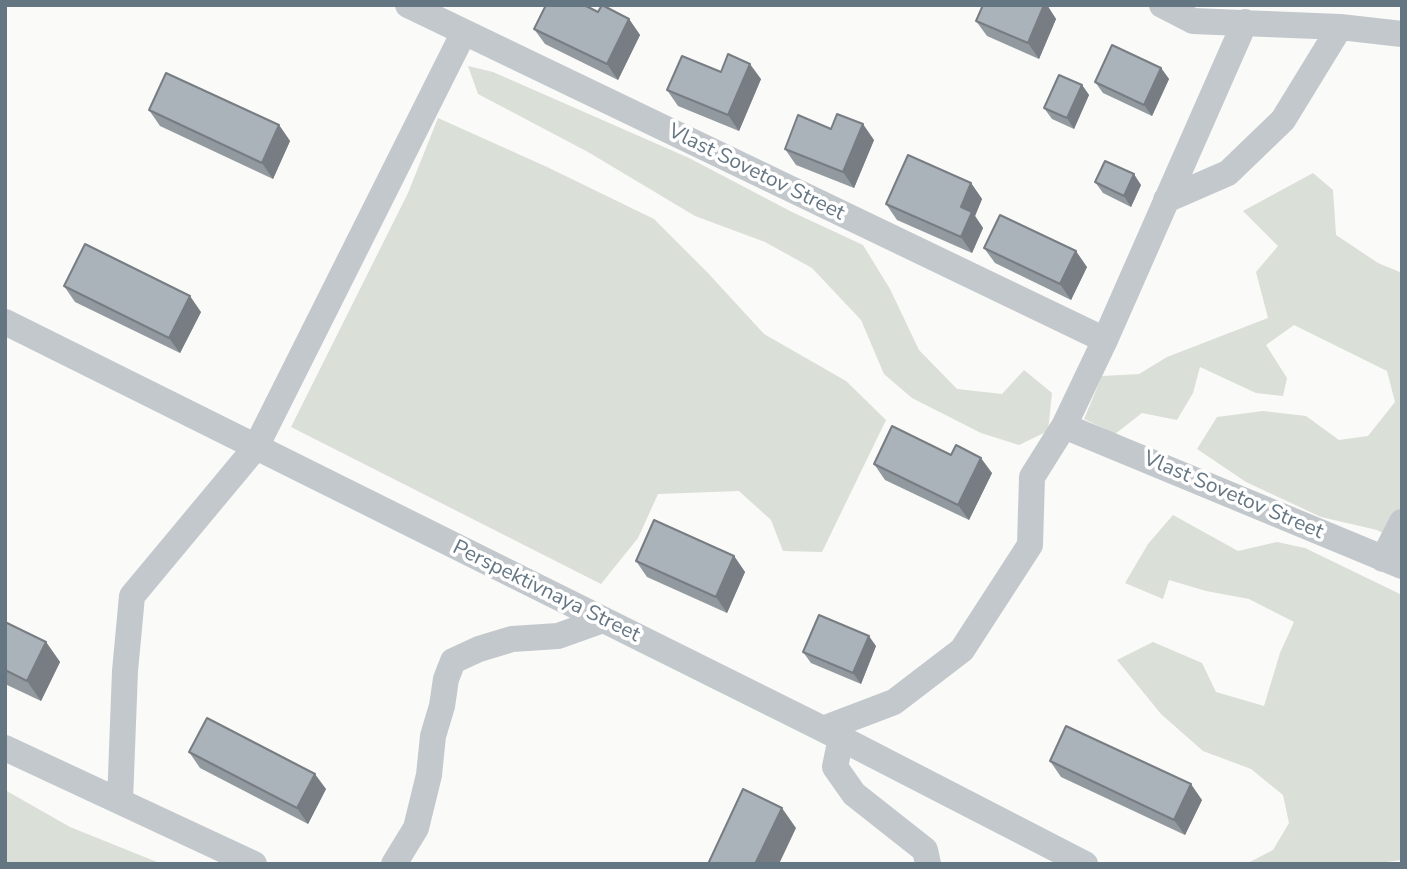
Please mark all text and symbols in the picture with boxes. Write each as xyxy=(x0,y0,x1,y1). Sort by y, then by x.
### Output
street label: Vlast Sovetov Street xyxy=(664,119,848,227)
street label: Vlast Sovetov Street xyxy=(1139,447,1327,545)
street label: Perspektivnaya Street xyxy=(448,536,644,648)

